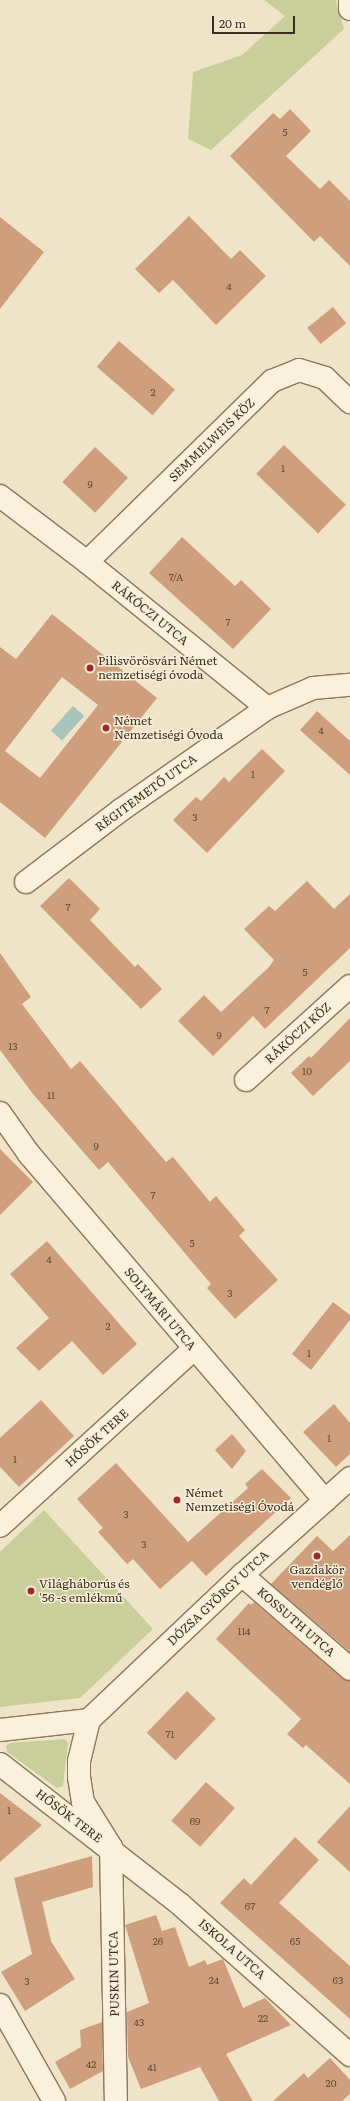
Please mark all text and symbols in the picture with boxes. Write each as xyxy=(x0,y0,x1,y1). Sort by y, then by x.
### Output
scale bar xyxy=(214,8,297,34)
text: 20 m xyxy=(219,14,246,32)
house number: 5 xyxy=(282,126,288,138)
house number: 4 xyxy=(226,280,232,292)
house number: 2 xyxy=(150,386,156,398)
street label: SEMMELWEIS KÖZ xyxy=(166,395,258,485)
house number: 1 xyxy=(281,462,285,474)
house number: 9 xyxy=(87,478,93,490)
house number: 7/A xyxy=(169,571,183,583)
street label: RÁKÓCZI UTCA xyxy=(109,578,191,648)
house number: 7 xyxy=(225,616,231,628)
place label: Pilisvörösvári Német nemzetiségi óvoda xyxy=(98,654,217,682)
marker: Pilisvörösvári Német nemzetiségi óvoda xyxy=(85,663,95,673)
place label: Német Nemzetiségi Óvoda xyxy=(114,714,223,742)
marker: Német Nemzetiségi Óvoda xyxy=(101,723,111,733)
house number: 4 xyxy=(318,724,324,736)
street label: RÉGITEMETŐ UTCA xyxy=(93,751,199,835)
house number: 1 xyxy=(251,768,255,780)
house number: 3 xyxy=(192,811,198,823)
house number: 7 xyxy=(65,901,71,913)
house number: 5 xyxy=(302,966,308,978)
street label: RÁKÓCZI KÖZ xyxy=(262,1000,334,1066)
house number: 7 xyxy=(264,1004,270,1016)
house number: 9 xyxy=(216,1029,222,1041)
house number: 13 xyxy=(8,1040,18,1052)
house number: 10 xyxy=(302,1065,312,1077)
house number: 11 xyxy=(47,1089,55,1101)
house number: 9 xyxy=(93,1140,99,1152)
house number: 7 xyxy=(150,1189,156,1201)
house number: 5 xyxy=(189,1237,195,1249)
house number: 4 xyxy=(46,1253,52,1265)
street label: SOLYMÁRI UTCA xyxy=(121,1265,199,1353)
house number: 3 xyxy=(227,1287,233,1299)
house number: 2 xyxy=(105,1320,111,1332)
house number: 1 xyxy=(307,1347,311,1359)
street label: HŐSÖK TERE xyxy=(63,1406,131,1470)
house number: 1 xyxy=(327,1432,331,1444)
house number: 1 xyxy=(13,1453,17,1465)
place label: Német Nemzetiségi Óvodá xyxy=(185,1486,294,1514)
marker: Német Nemzetiségi Óvodá xyxy=(172,1495,182,1505)
house number: 3 xyxy=(123,1508,129,1520)
house number: 3 xyxy=(141,1538,147,1550)
street label: DÓZSA GYÖRGY UTCA xyxy=(164,1547,272,1649)
marker: Gazdakör vendéglő xyxy=(312,1551,322,1561)
place label: Gazdakör vendéglő xyxy=(290,1563,344,1591)
place label: Világháborús és '56 -s emlékmű xyxy=(39,1577,130,1605)
street label: KOSSUTH UTCA xyxy=(254,1584,338,1660)
marker: Világháborús és '56 -s emlékmű xyxy=(26,1586,36,1596)
house number: 114 xyxy=(237,1625,251,1637)
house number: 71 xyxy=(165,1728,175,1740)
street label: HŐSÖK TERE xyxy=(33,1786,105,1846)
house number: 1 xyxy=(7,1804,11,1816)
house number: 69 xyxy=(190,1815,200,1827)
house number: 67 xyxy=(245,1900,255,1912)
street label: ISKOLA UTCA xyxy=(196,1916,268,1982)
street label: PUSKIN UTCA xyxy=(106,1931,122,2017)
house number: 26 xyxy=(153,1935,163,1947)
house number: 65 xyxy=(290,1935,300,1947)
house number: 24 xyxy=(209,1974,219,1986)
house number: 63 xyxy=(333,1974,343,1986)
house number: 3 xyxy=(24,1975,30,1987)
house number: 22 xyxy=(258,2012,268,2024)
house number: 43 xyxy=(134,2016,144,2028)
house number: 42 xyxy=(86,2058,96,2070)
house number: 41 xyxy=(147,2061,157,2073)
house number: 20 xyxy=(326,2077,336,2089)

